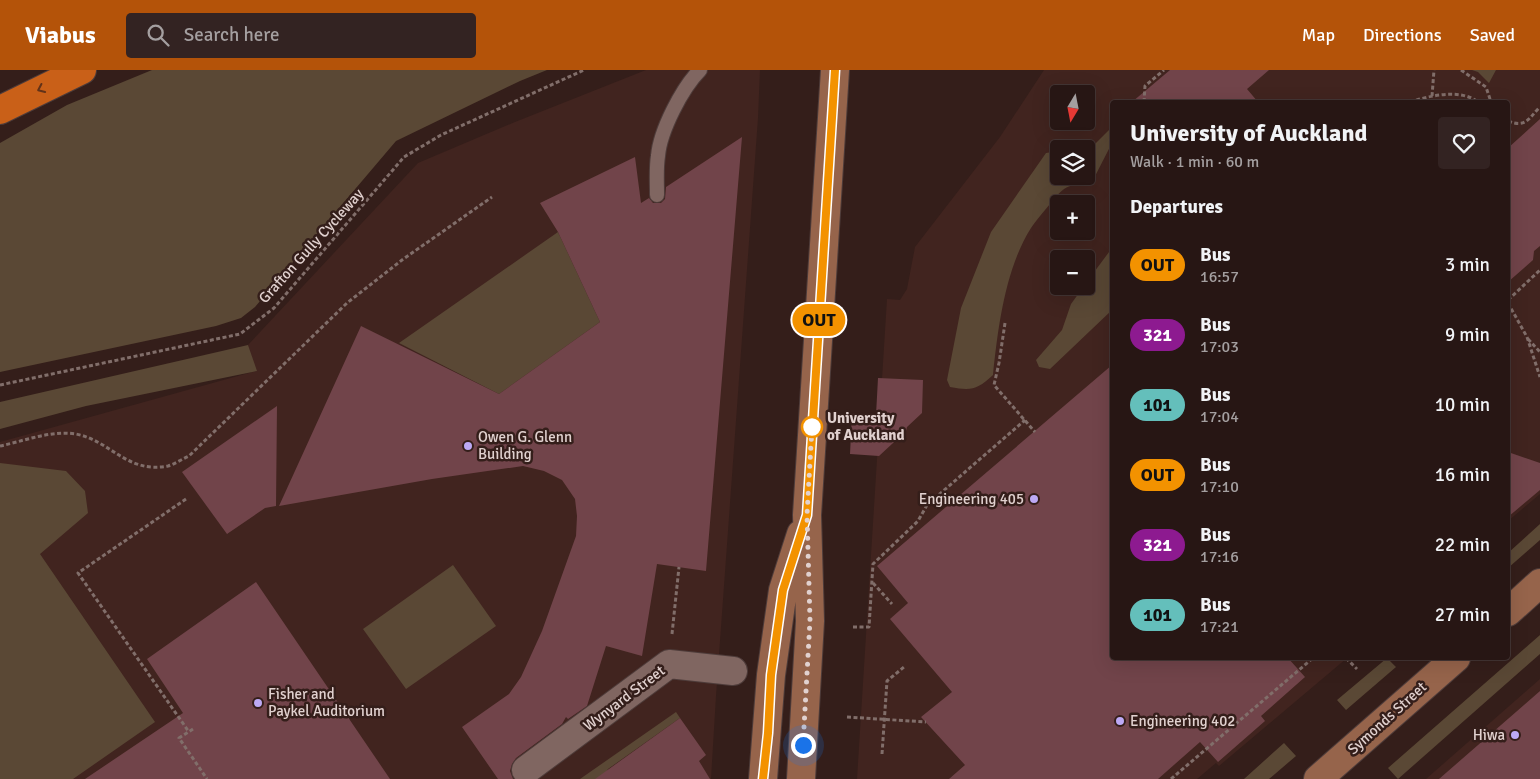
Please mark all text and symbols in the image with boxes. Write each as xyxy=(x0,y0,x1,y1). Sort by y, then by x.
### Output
search box xyxy=(126,13,476,58)
text: Viabus xyxy=(25,20,96,50)
icon: search xyxy=(144,21,172,49)
text: Search here xyxy=(184,23,279,47)
text: Map xyxy=(1302,24,1335,46)
text: Directions xyxy=(1363,24,1442,46)
text: Saved xyxy=(1470,24,1515,46)
one-way arrow xyxy=(37,83,46,94)
north arrow xyxy=(1050,85,1095,130)
map controls xyxy=(1050,85,1095,295)
button: heart xyxy=(1438,117,1490,169)
text: University of Auckland xyxy=(1130,118,1367,148)
button: layers xyxy=(1050,140,1095,185)
text: Walk · 1 min · 60 m xyxy=(1130,152,1259,172)
street label: Grafton Gully Cycleway xyxy=(255,185,367,307)
button: + xyxy=(1050,195,1095,240)
text: Departures xyxy=(1130,195,1223,219)
text: Bus xyxy=(1200,243,1231,267)
button: − xyxy=(1050,250,1095,295)
text: 3 min xyxy=(1445,253,1490,277)
text: OUT xyxy=(1141,254,1174,276)
text: 16:57 xyxy=(1200,267,1239,287)
line badge: OUT xyxy=(790,304,848,336)
text: OUT xyxy=(802,309,836,331)
text: Bus xyxy=(1200,313,1231,337)
text: 9 min xyxy=(1445,323,1490,347)
text: 321 xyxy=(1143,324,1172,346)
text: 17:03 xyxy=(1200,337,1239,357)
text: Bus xyxy=(1200,383,1231,407)
text: 10 min xyxy=(1435,393,1490,417)
text: 101 xyxy=(1143,394,1172,416)
text: 17:04 xyxy=(1200,407,1239,427)
place label: University of Auckland xyxy=(827,409,905,444)
marker: University of Auckland xyxy=(801,416,823,438)
place label: Owen G. Glenn Building xyxy=(478,428,572,463)
marker: Owen G. Glenn Building xyxy=(462,440,474,452)
text: Bus xyxy=(1200,453,1231,477)
text: 16 min xyxy=(1435,463,1490,487)
text: OUT xyxy=(1141,464,1174,486)
text: 17:10 xyxy=(1200,477,1239,497)
place label: Engineering 405 xyxy=(919,490,1024,508)
marker: Engineering 405 xyxy=(1028,493,1040,505)
text: Bus xyxy=(1200,523,1231,547)
text: 22 min xyxy=(1435,533,1490,557)
text: 321 xyxy=(1143,534,1172,556)
text: 17:16 xyxy=(1200,547,1239,567)
text: Bus xyxy=(1200,593,1231,617)
text: 27 min xyxy=(1435,603,1490,627)
text: 101 xyxy=(1143,604,1172,626)
text: 17:21 xyxy=(1200,617,1239,637)
street label: Wynyard Street xyxy=(580,661,668,735)
street label: Symonds Street xyxy=(1344,678,1430,758)
place label: Fisher and Paykel Auditorium xyxy=(268,685,385,720)
marker: Fisher and Paykel Auditorium xyxy=(252,697,264,709)
place label: Engineering 402 xyxy=(1130,712,1235,730)
marker: Engineering 402 xyxy=(1114,715,1126,727)
place label: Hiwa xyxy=(1473,726,1505,744)
marker: Hiwa xyxy=(1509,729,1521,741)
your location xyxy=(791,733,816,758)

